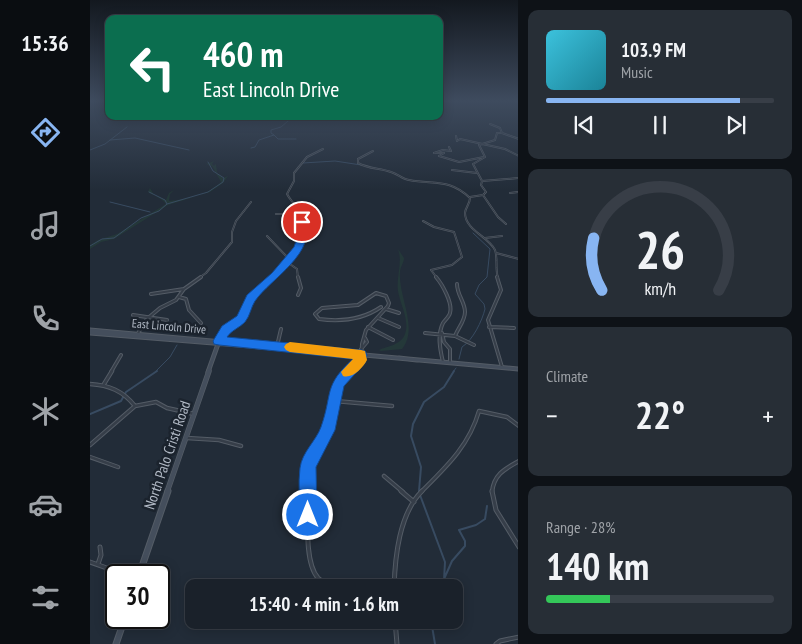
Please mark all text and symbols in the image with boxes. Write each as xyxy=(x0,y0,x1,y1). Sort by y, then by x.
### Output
text: 15:36 xyxy=(21,29,69,57)
text: 460 m xyxy=(203,31,284,77)
icon: left xyxy=(120,35,185,100)
text: 103.9 FM xyxy=(621,38,686,62)
text: Music xyxy=(621,62,653,82)
text: East Lincoln Drive xyxy=(203,75,339,103)
icon: previous xyxy=(570,111,598,139)
icon: pause xyxy=(646,111,674,139)
icon: next xyxy=(722,111,750,139)
icon: directions xyxy=(28,115,63,150)
pin xyxy=(281,201,323,243)
icon: music xyxy=(28,208,63,243)
icon: arrive xyxy=(288,208,316,236)
text: 26 xyxy=(635,216,685,283)
text: km/h xyxy=(644,277,676,300)
icon: phone xyxy=(28,301,63,336)
street label: East Lincoln Drive xyxy=(131,315,207,337)
text: Climate xyxy=(546,366,588,386)
text: 22° xyxy=(635,390,685,439)
icon: climate xyxy=(28,394,63,429)
text: − xyxy=(546,397,558,434)
text: + xyxy=(762,397,774,434)
street label: North Palo Cristi Road xyxy=(140,398,194,512)
icon: car xyxy=(28,487,63,522)
position arrow xyxy=(281,488,333,540)
text: Range · 28% xyxy=(546,517,615,537)
text: 140 km xyxy=(546,541,649,590)
speed limit sign: 30 xyxy=(105,564,170,629)
icon: filters xyxy=(28,580,63,615)
text: 15:40 · 4 min · 1.6 km xyxy=(249,592,399,616)

